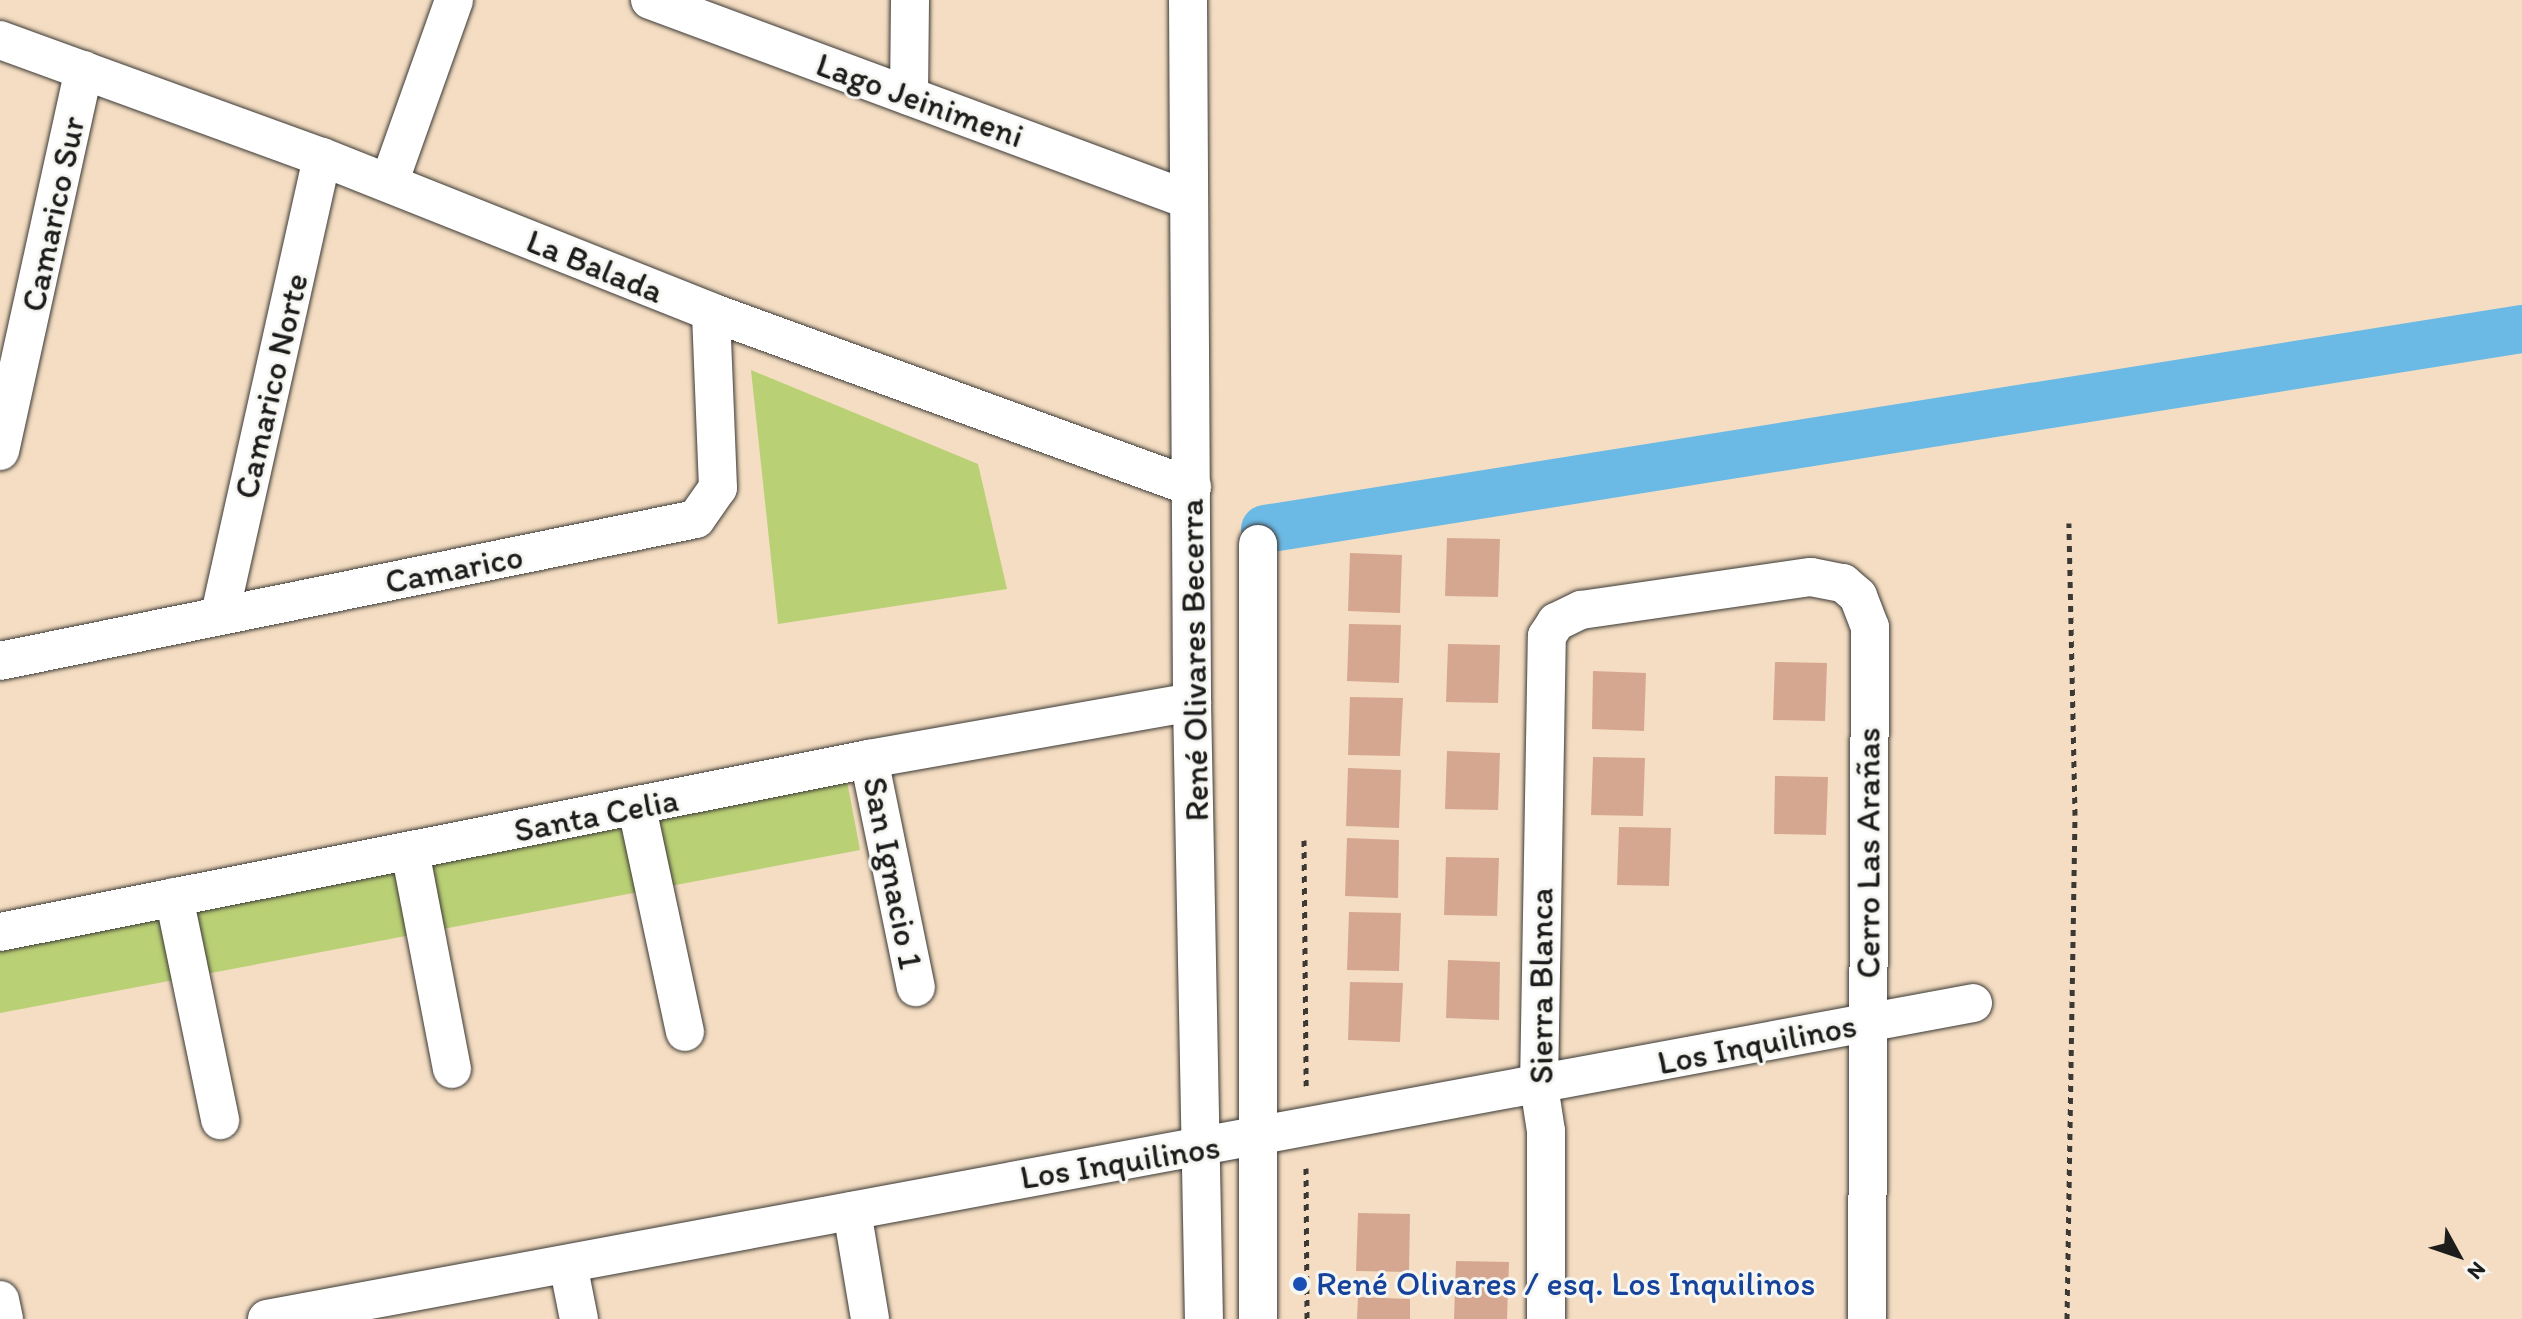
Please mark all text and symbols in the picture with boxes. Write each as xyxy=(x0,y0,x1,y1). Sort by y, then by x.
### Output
street label: Lago Jeinimeni xyxy=(810,44,1030,156)
street label: Camarico Sur xyxy=(12,113,94,315)
street label: La Balada xyxy=(520,220,670,312)
street label: Camarico Norte xyxy=(225,269,317,503)
street label: René Olivares Becerra xyxy=(1171,499,1217,821)
street label: Camarico xyxy=(382,536,526,602)
street label: Cerro Las Arañas xyxy=(1848,727,1888,979)
street label: San Ignacio 1 xyxy=(854,773,932,973)
street label: Santa Celia xyxy=(510,779,682,851)
street label: Sierra Blanca xyxy=(1521,888,1561,1084)
street label: Los Inquilinos xyxy=(1653,1005,1861,1083)
street label: Los Inquilinos xyxy=(1016,1126,1224,1198)
north arrow xyxy=(2418,1215,2498,1295)
text: N xyxy=(2462,1256,2492,1285)
place label: René Olivares / esq. Los Inquilinos xyxy=(1316,1264,1814,1304)
marker: René Olivares / esq. Los Inquilinos xyxy=(1291,1275,1309,1293)

